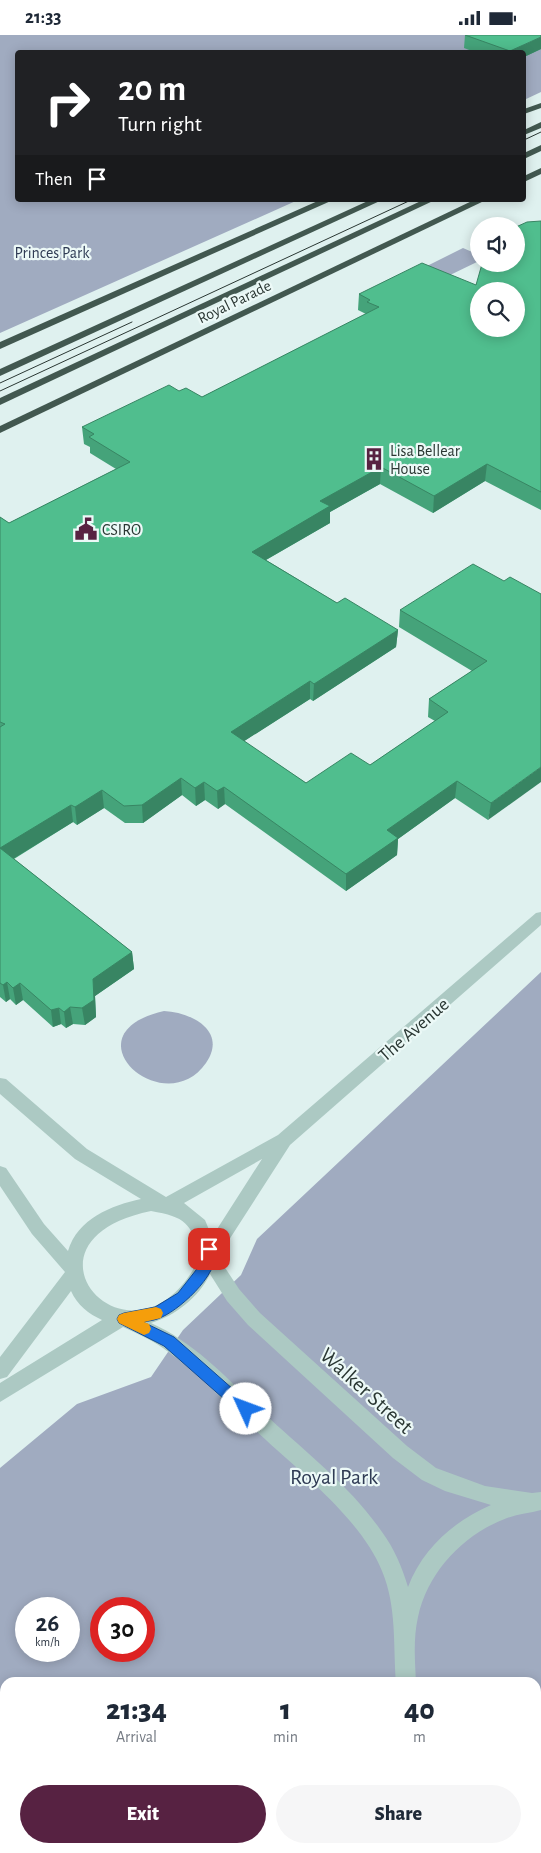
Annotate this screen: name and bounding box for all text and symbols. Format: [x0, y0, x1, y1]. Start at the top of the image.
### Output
text: 21:33 [25, 8, 62, 27]
icon: right [35, 70, 100, 135]
text: 20 m [118, 72, 186, 107]
text: Turn right [118, 113, 202, 135]
icon: arrive [83, 165, 111, 193]
text: Then [35, 170, 73, 189]
map controls [470, 217, 525, 337]
button: sound [470, 217, 525, 272]
park label: Princes Park [14, 245, 90, 261]
street label: Royal Parade [195, 277, 274, 327]
button: search [470, 282, 525, 337]
place label: Lisa Bellear House [390, 443, 461, 477]
building icon: Lisa Bellear House [361, 446, 387, 472]
public building icon: CSIRO [73, 516, 99, 542]
place label: CSIRO [102, 522, 141, 538]
street label: The Avenue [375, 995, 453, 1066]
pin [188, 1228, 230, 1270]
icon: arrive [195, 1235, 223, 1263]
street label: Walker Street [316, 1344, 417, 1438]
position arrow [219, 1382, 271, 1434]
park label: Royal Park [290, 1466, 378, 1488]
speed limit sign: 30 [90, 1597, 155, 1662]
text: 26 [36, 1611, 59, 1636]
text: km/h [35, 1636, 60, 1648]
text: 21:34 [106, 1695, 167, 1725]
text: 1 [280, 1695, 291, 1725]
text: 40 [404, 1695, 435, 1725]
text: Arrival [116, 1729, 157, 1745]
text: min [273, 1729, 298, 1745]
text: m [413, 1729, 426, 1745]
button: Exit [20, 1785, 266, 1843]
button: Share [276, 1785, 521, 1843]

